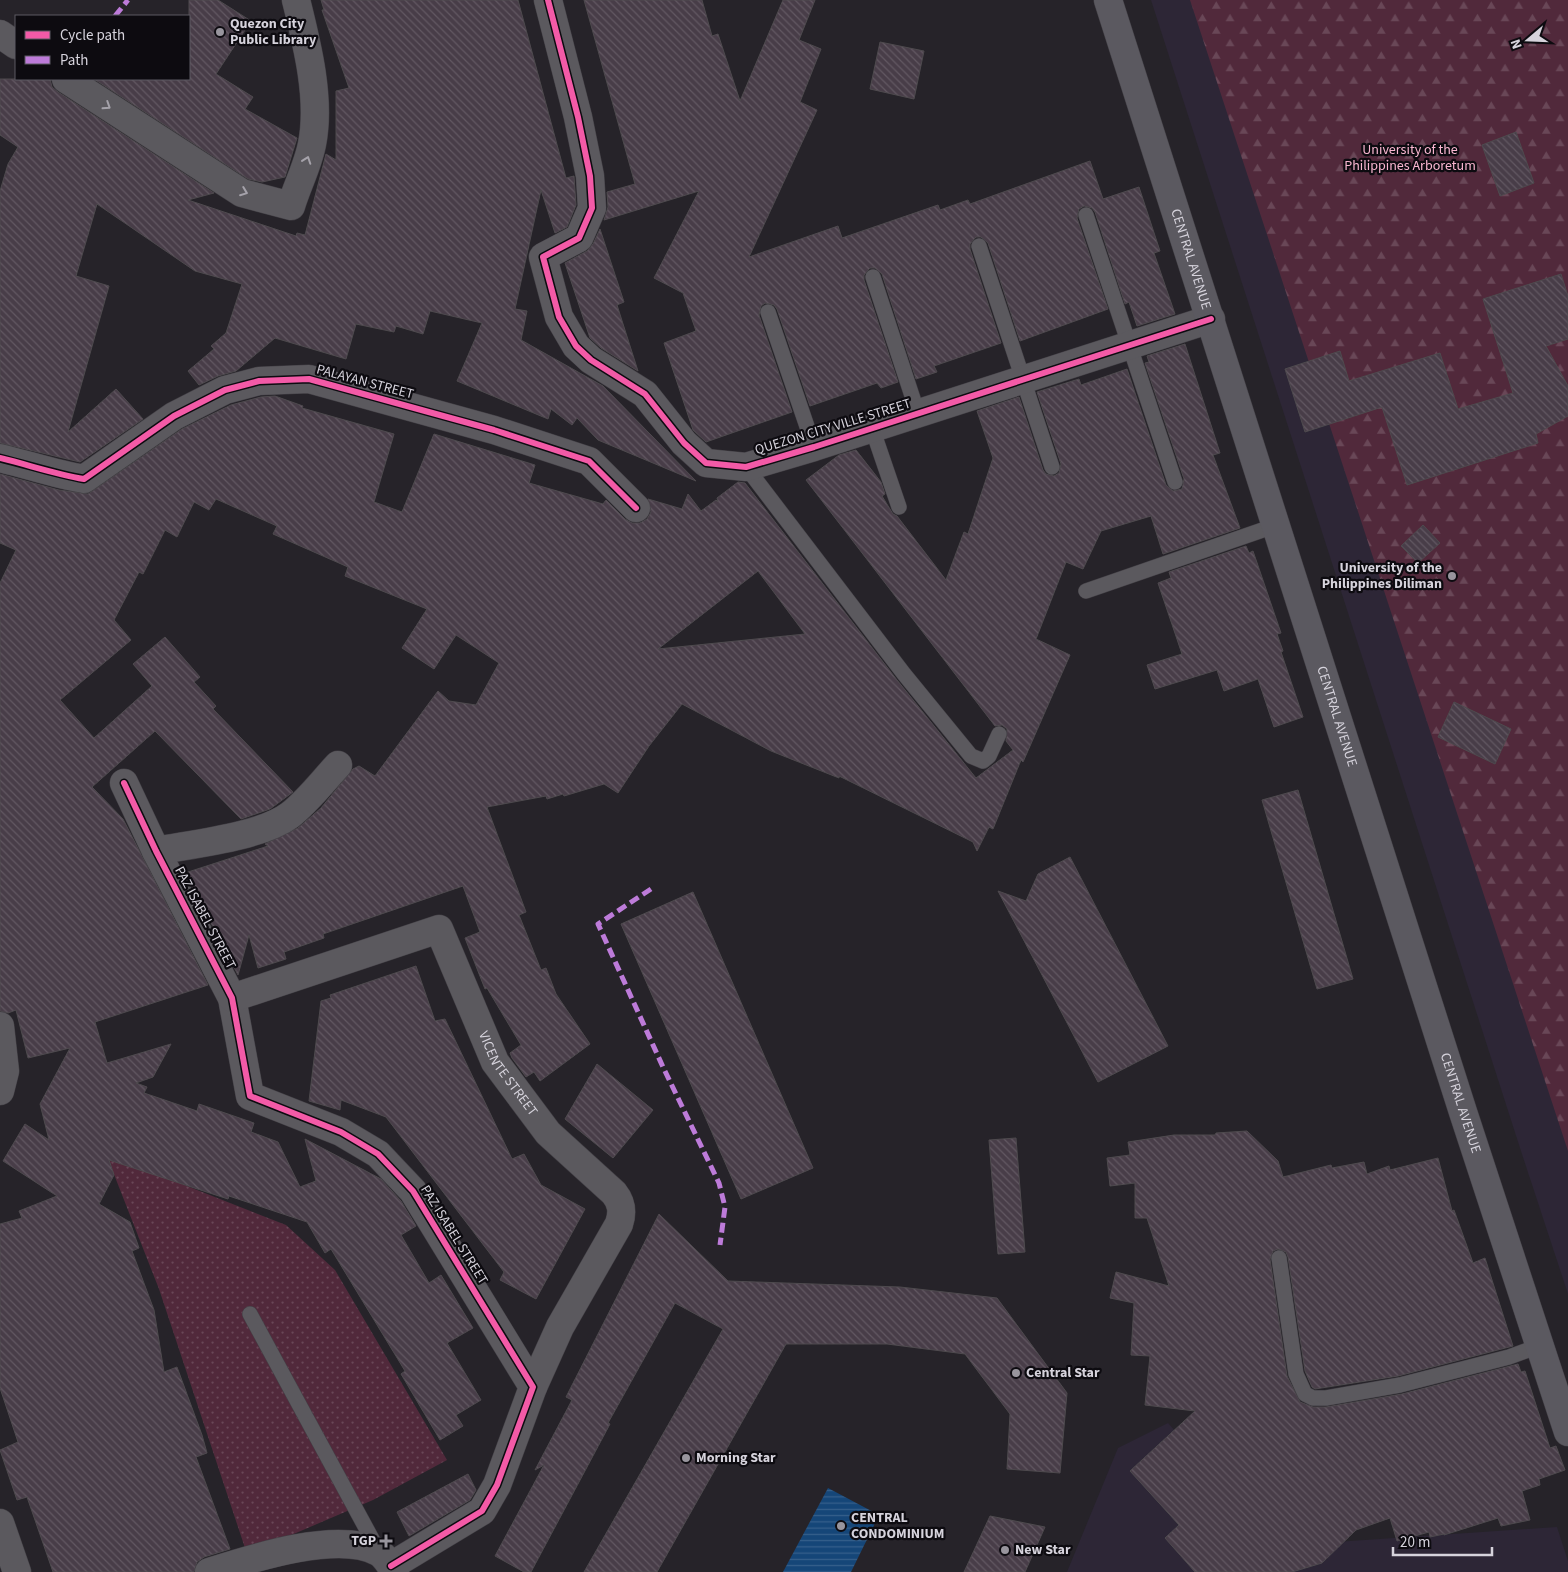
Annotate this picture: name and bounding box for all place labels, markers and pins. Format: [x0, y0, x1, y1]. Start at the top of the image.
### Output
place label: Quezon City Public Library [230, 14, 317, 50]
marker: Quezon City Public Library [214, 26, 226, 38]
place label: University of the Philippines Diliman [1322, 558, 1442, 594]
marker: University of the Philippines Diliman [1446, 570, 1458, 582]
place label: Central Star [1026, 1363, 1100, 1383]
marker: Central Star [1010, 1367, 1022, 1379]
place label: Morning Star [696, 1448, 776, 1468]
marker: Morning Star [680, 1452, 692, 1464]
place label: CENTRAL CONDOMINIUM [851, 1508, 944, 1544]
marker: CENTRAL CONDOMINIUM [835, 1520, 847, 1532]
place label: TGP [351, 1531, 376, 1551]
marker: TGP [380, 1535, 392, 1547]
place label: New Star [1015, 1540, 1071, 1560]
marker: New Star [999, 1544, 1011, 1556]

